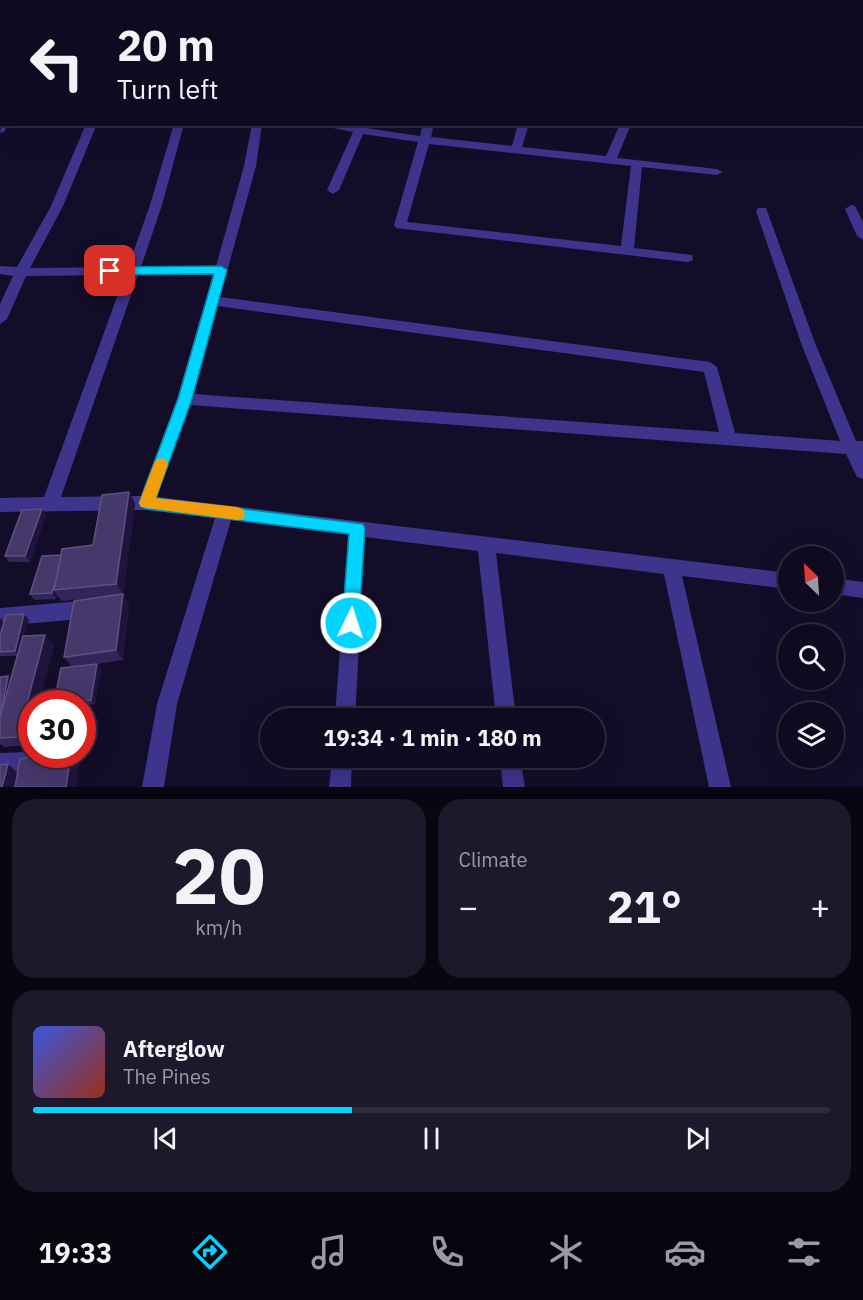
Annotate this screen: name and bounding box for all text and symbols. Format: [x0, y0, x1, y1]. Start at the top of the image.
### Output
text: 20 m [117, 18, 215, 73]
icon: left [18, 24, 96, 102]
text: Turn left [117, 71, 218, 106]
pin [84, 245, 135, 296]
icon: arrive [93, 254, 126, 287]
north arrow [778, 546, 844, 612]
map controls [778, 546, 844, 768]
position arrow [319, 591, 383, 655]
button: search [778, 624, 844, 690]
speed limit sign: 30 [18, 690, 96, 768]
button: layers [778, 702, 844, 768]
text: 19:34 · 1 min · 180 m [323, 723, 542, 752]
text: 20 [172, 824, 266, 925]
text: Climate [459, 846, 527, 873]
text: 21° [607, 877, 682, 935]
text: − [459, 885, 478, 928]
text: + [810, 885, 830, 928]
text: km/h [195, 914, 242, 941]
text: Afterglow [123, 1034, 225, 1063]
text: The Pines [123, 1063, 211, 1090]
icon: previous [149, 1122, 182, 1155]
icon: pause [415, 1122, 448, 1155]
icon: next [681, 1122, 714, 1155]
icon: directions [189, 1231, 231, 1273]
icon: music [308, 1231, 350, 1273]
icon: phone [426, 1231, 468, 1273]
icon: climate [545, 1231, 587, 1273]
icon: car [664, 1231, 706, 1273]
icon: filters [783, 1231, 825, 1273]
text: 19:33 [38, 1235, 112, 1270]

